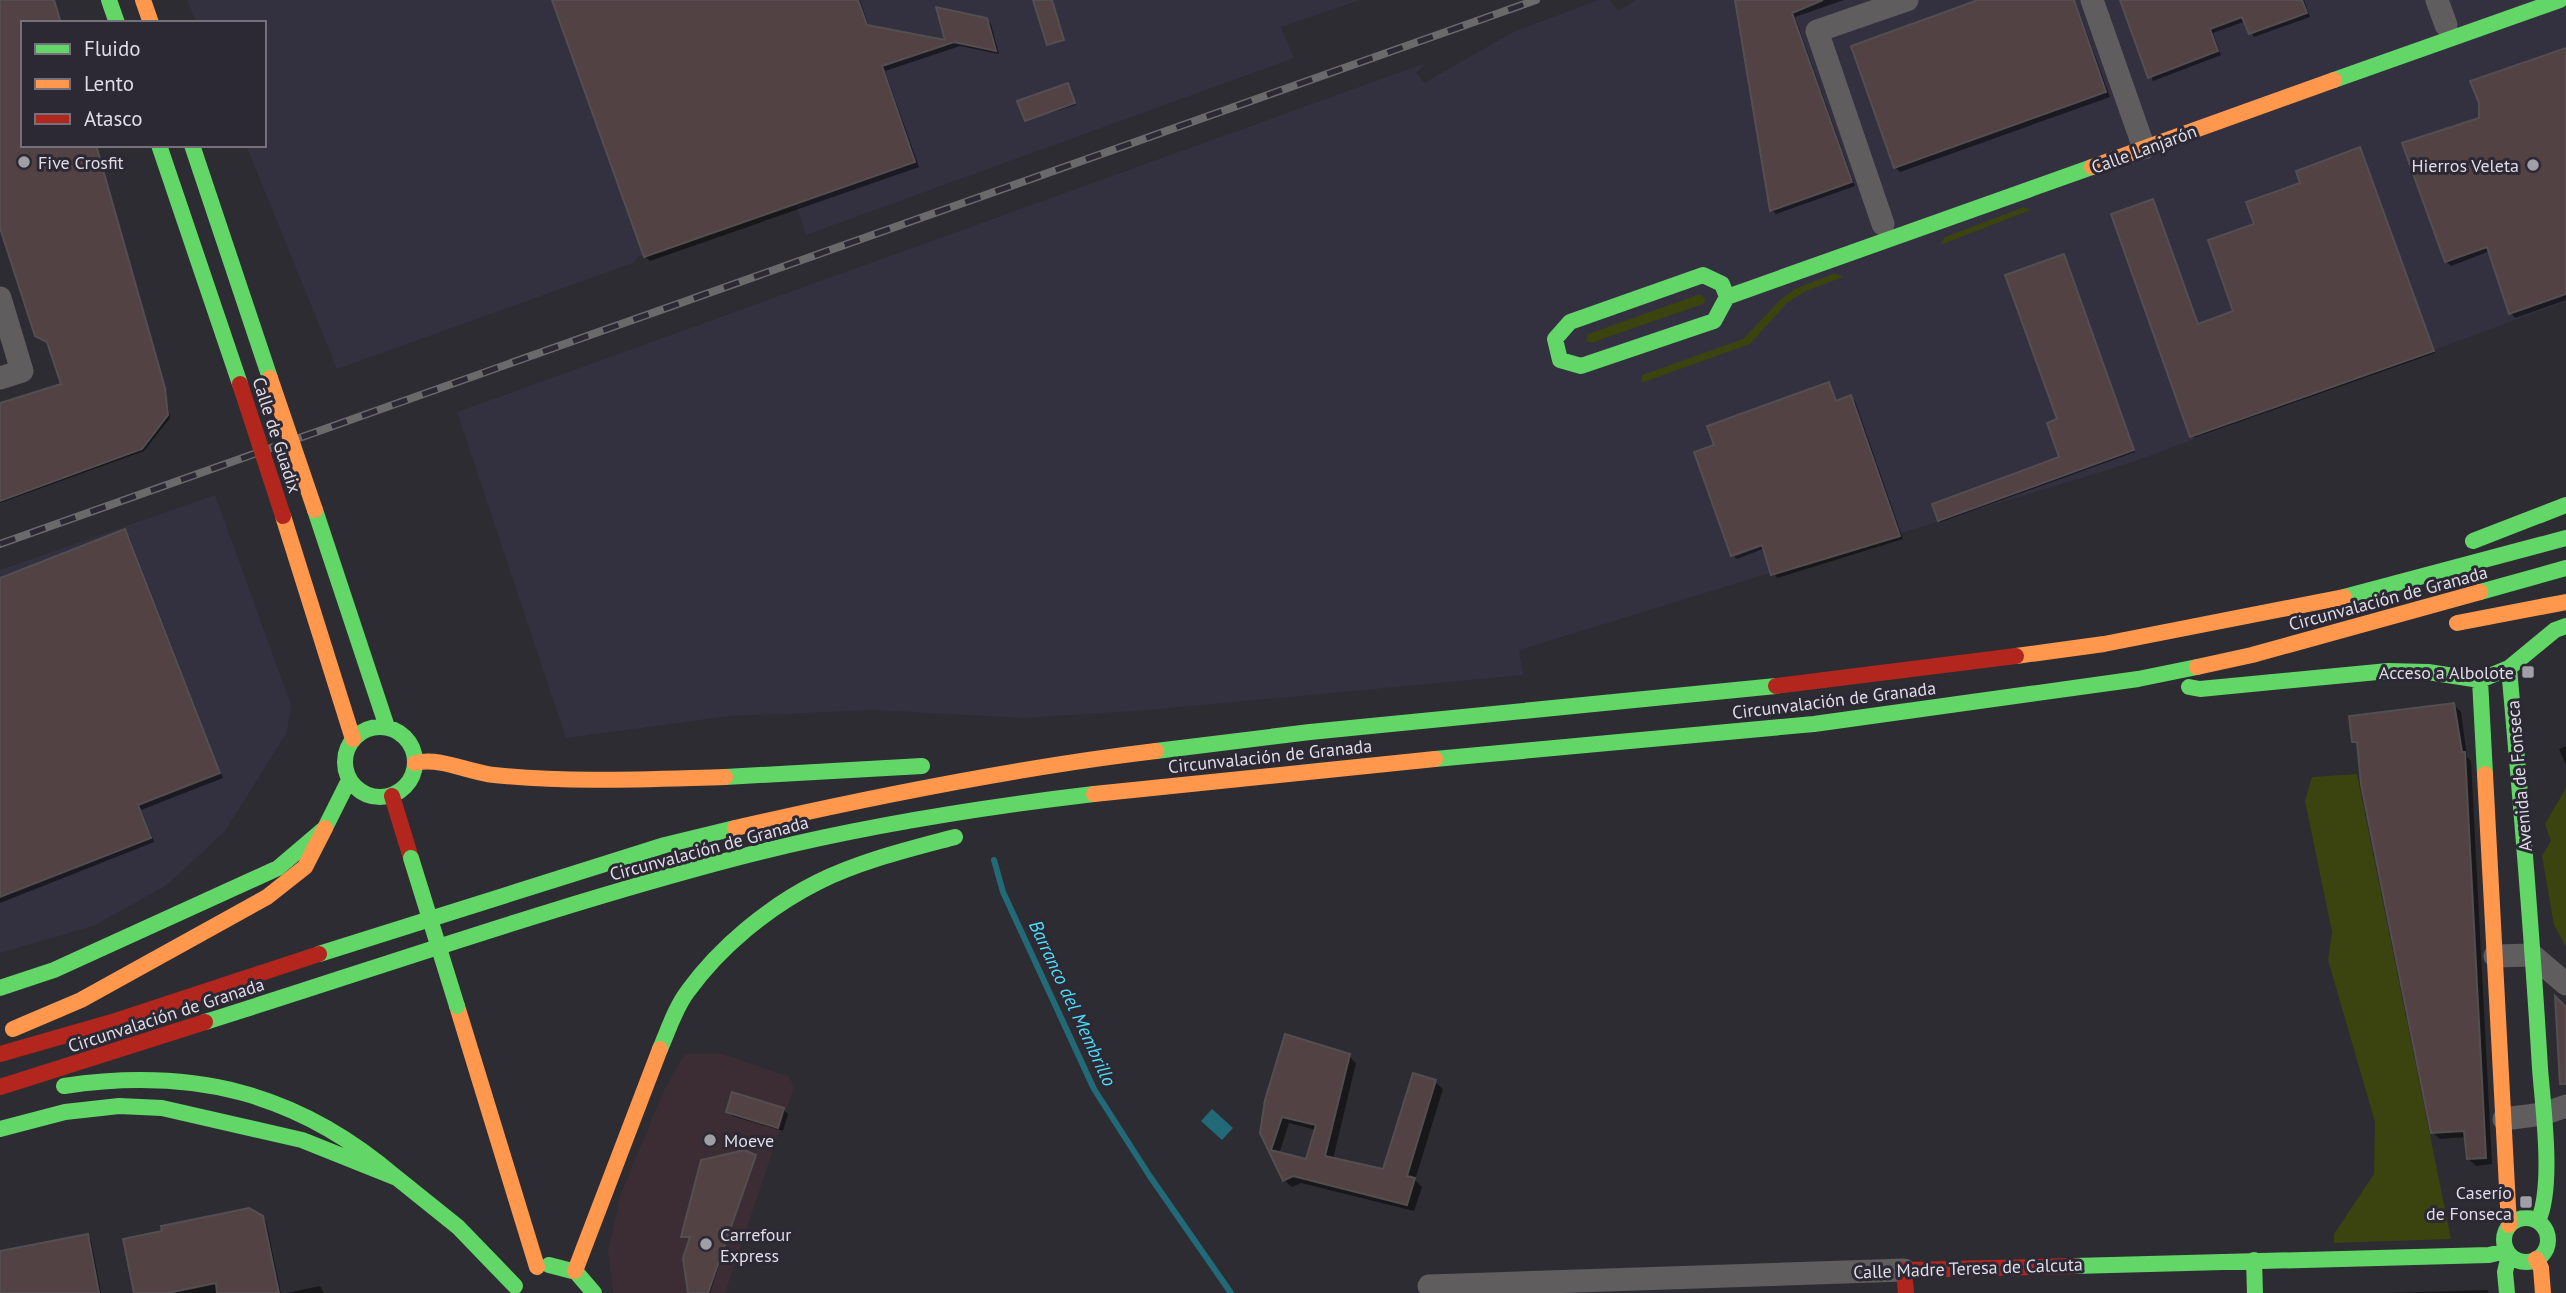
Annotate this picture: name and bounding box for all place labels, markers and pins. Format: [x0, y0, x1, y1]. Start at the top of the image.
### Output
place label: Five Crosfit [38, 151, 124, 174]
marker: Five Crosfit [16, 154, 32, 170]
place label: Hierros Veleta [2411, 154, 2519, 177]
marker: Hierros Veleta [2525, 157, 2541, 173]
place label: Acceso a Albolote [2379, 661, 2514, 684]
marker: Acceso a Albolote [2520, 664, 2536, 680]
place label: Moeve [724, 1129, 774, 1152]
marker: Moeve [702, 1132, 718, 1148]
place label: Caserío de Fonseca [2426, 1181, 2512, 1225]
marker: Caserío de Fonseca [2518, 1194, 2534, 1210]
place label: Carrefour Express [720, 1223, 791, 1267]
marker: Carrefour Express [698, 1236, 714, 1252]

